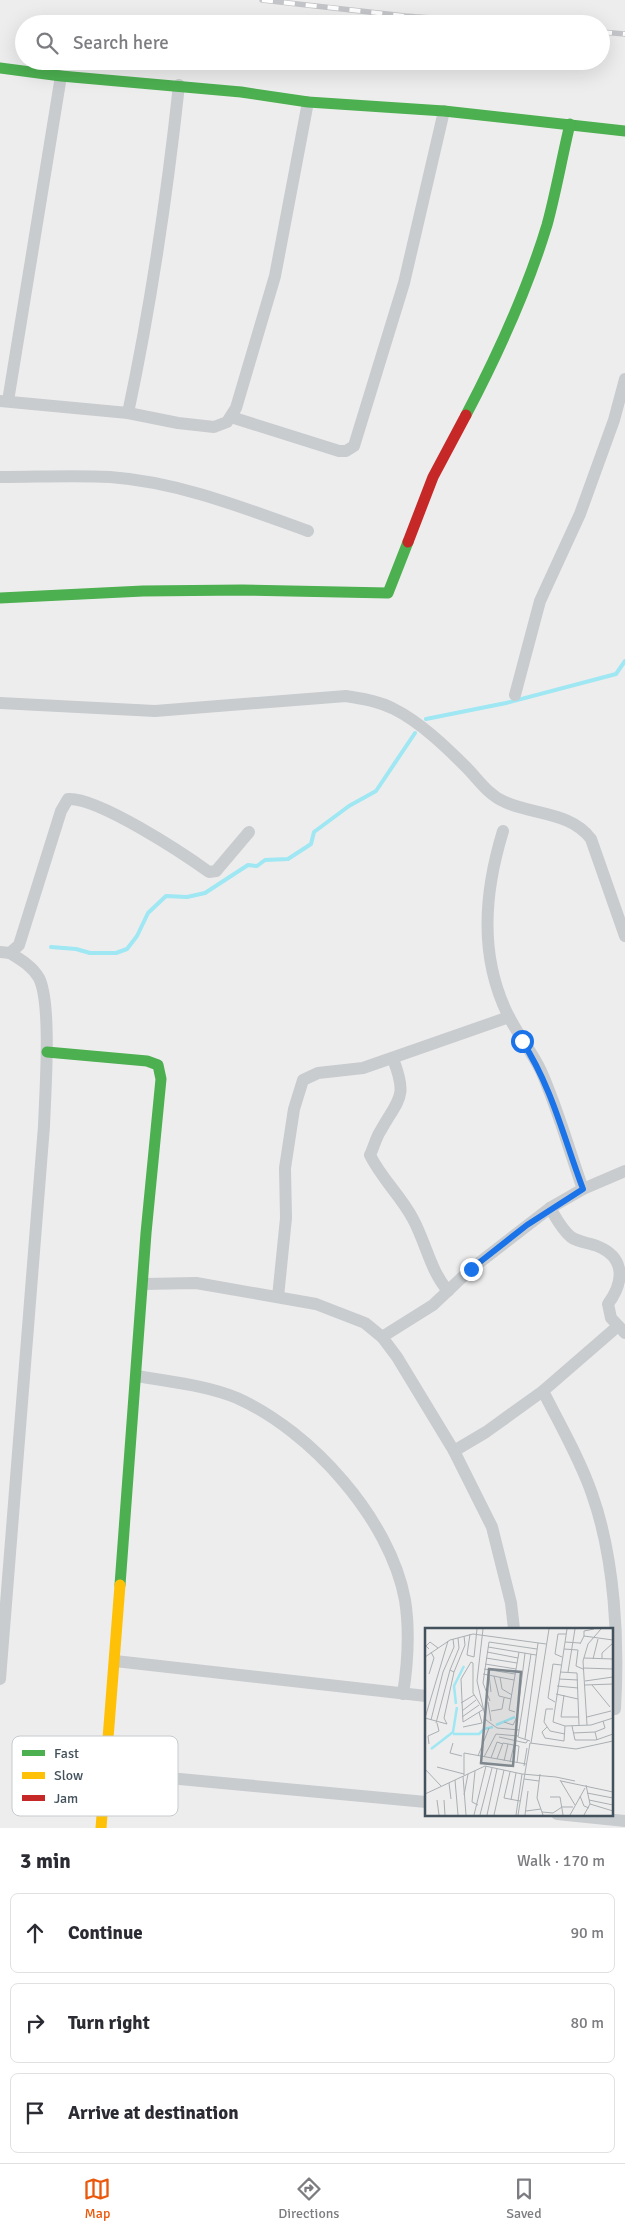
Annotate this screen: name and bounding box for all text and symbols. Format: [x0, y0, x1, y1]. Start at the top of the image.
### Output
search box [15, 15, 610, 70]
icon: search [33, 29, 61, 57]
text: Search here [73, 31, 169, 55]
route start [511, 1030, 534, 1053]
route end [460, 1258, 483, 1281]
inset map [425, 1628, 612, 1816]
legend [12, 1736, 178, 1816]
text: Fast [54, 1745, 79, 1762]
text: Slow [54, 1767, 83, 1784]
text: Jam [54, 1790, 78, 1807]
text: 3 min [20, 1848, 71, 1874]
text: Walk · 170 m [517, 1851, 605, 1871]
icon: ahead [21, 1919, 49, 1947]
text: Continue [68, 1921, 143, 1945]
text: 90 m [570, 1923, 604, 1943]
icon: right [21, 2009, 49, 2037]
text: Turn right [68, 2011, 150, 2035]
text: 80 m [570, 2013, 604, 2033]
icon: arrive [21, 2099, 49, 2127]
text: Arrive at destination [68, 2101, 239, 2125]
tab: Map [83, 2175, 111, 2222]
tab: Directions [278, 2175, 339, 2222]
tab: Saved [506, 2175, 542, 2222]

